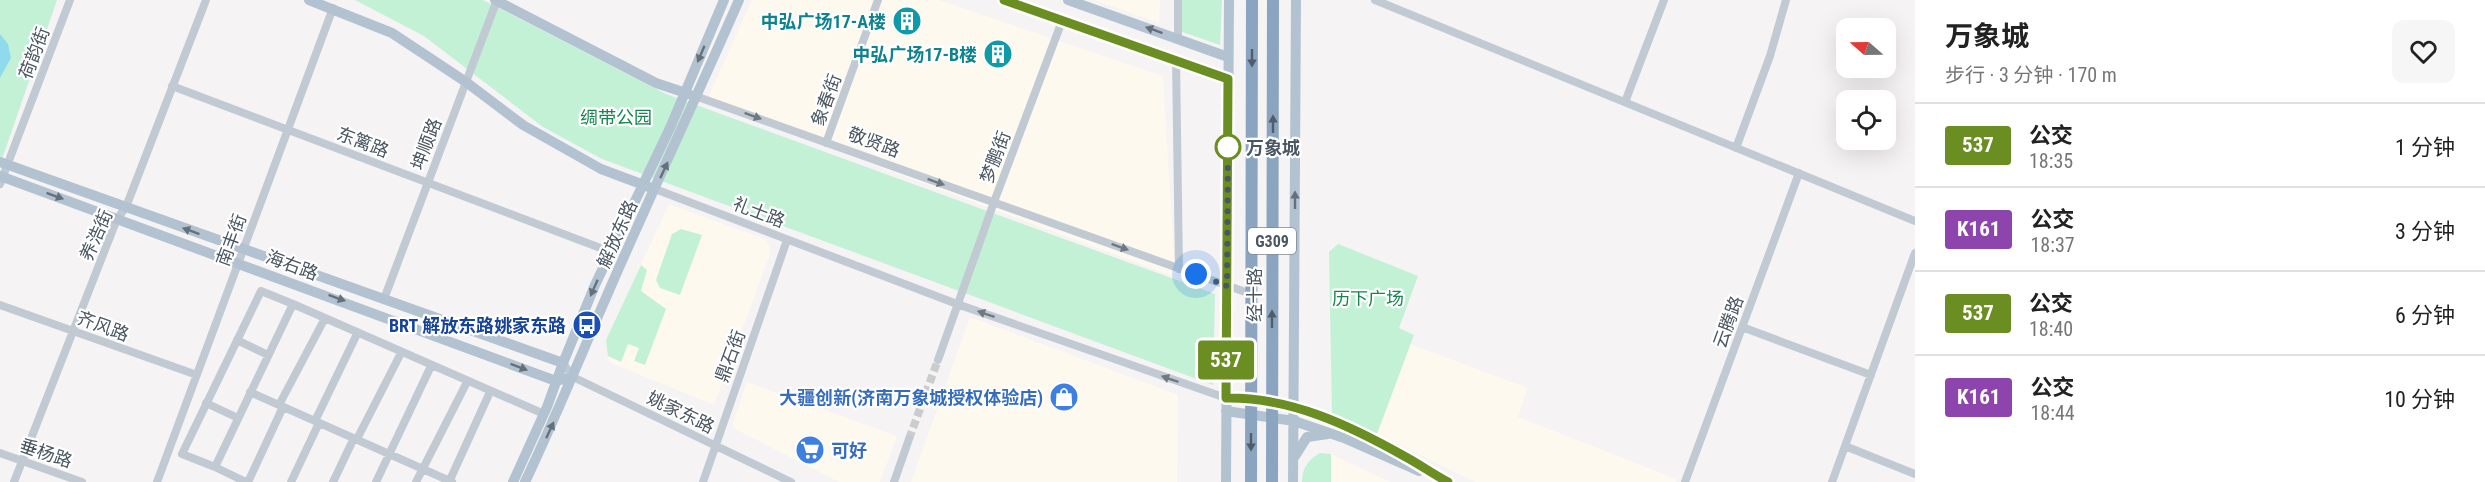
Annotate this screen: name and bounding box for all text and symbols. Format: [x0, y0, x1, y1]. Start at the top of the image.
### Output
building icon: 中弘广场17-A楼 [891, 5, 923, 37]
place label: 中弘广场17-A楼 [761, 11, 886, 32]
north arrow [1836, 18, 1896, 78]
map controls [1836, 18, 1896, 150]
text: 万象城 [1945, 20, 2029, 53]
button: heart [2392, 20, 2455, 83]
street label: 荷韵街 [15, 24, 53, 82]
one-way arrow [1144, 25, 1162, 35]
building icon: 中弘广场17-B楼 [982, 38, 1014, 70]
place label: 中弘广场17-B楼 [852, 44, 977, 65]
one-way arrow [696, 45, 706, 63]
one-way arrow [1247, 49, 1257, 68]
text: 步行 · 3 分钟 · 170 m [1945, 63, 2117, 87]
street label: 象春街 [807, 71, 845, 129]
button: locate [1836, 90, 1896, 150]
park label: 绸带公园 [580, 107, 652, 128]
one-way arrow [744, 112, 762, 122]
one-way arrow [1268, 114, 1278, 133]
street label: 坤顺路 [407, 115, 445, 173]
street label: 东篱路 [334, 123, 392, 161]
street label: 敬贤路 [845, 123, 903, 161]
text: 公交 [2029, 123, 2073, 148]
street label: 梦鹏街 [976, 128, 1014, 186]
text: 537 [1962, 133, 1994, 157]
marker: 万象城 [1215, 134, 1241, 160]
text: 1 分钟 [2395, 135, 2455, 160]
place label: 万象城 [1246, 137, 1300, 158]
text: 18:35 [2029, 149, 2073, 173]
one-way arrow [659, 162, 668, 179]
one-way arrow [927, 177, 945, 187]
one-way arrow [46, 191, 64, 201]
one-way arrow [1290, 191, 1300, 210]
street label: 礼士路 [730, 193, 788, 231]
street label: 解放东路 [593, 197, 641, 271]
street label: 养浩街 [75, 206, 117, 264]
text: 公交 [2030, 207, 2074, 232]
street label: 南丰街 [212, 211, 250, 269]
text: K161 [1957, 217, 2000, 241]
text: 3 分钟 [2395, 219, 2455, 244]
one-way arrow [182, 226, 200, 236]
road number: G309 [1248, 228, 1296, 254]
text: 18:37 [2030, 233, 2075, 257]
one-way arrow [1111, 243, 1129, 253]
street label: 海右路 [263, 246, 321, 284]
your location [1181, 259, 1211, 289]
street label: 经十路 [1244, 268, 1265, 322]
one-way arrow [589, 280, 598, 297]
park label: 历下广场 [1332, 288, 1404, 309]
text: 公交 [2029, 291, 2073, 316]
street label: 云腾路 [1709, 293, 1747, 351]
one-way arrow [328, 294, 346, 304]
text: 537 [1962, 301, 1994, 325]
text: 6 分钟 [2395, 303, 2455, 328]
street label: 齐风路 [74, 307, 132, 345]
bus stop icon: BRT 解放东路姚家东路 [571, 309, 603, 341]
one-way arrow [977, 309, 995, 319]
one-way arrow [1267, 309, 1277, 328]
place label: BRT 解放东路姚家东路 [389, 315, 566, 336]
text: 18:40 [2029, 317, 2073, 341]
street label: 鼎石街 [711, 327, 749, 385]
line badge: 537 [1192, 340, 1260, 380]
text: 537 [1210, 348, 1242, 372]
one-way arrow [511, 362, 529, 372]
one-way arrow [1161, 373, 1179, 383]
text: 公交 [2030, 375, 2074, 400]
shop icon: 大疆创新(济南万象城授权体验店) [1048, 381, 1080, 413]
text: K161 [1957, 385, 2000, 409]
street label: 姚家东路 [644, 387, 718, 437]
place label: 大疆创新(济南万象城授权体验店) [779, 387, 1043, 409]
text: 10 分钟 [2384, 387, 2455, 412]
text: 18:44 [2030, 401, 2075, 425]
one-way arrow [545, 422, 554, 439]
one-way arrow [1246, 433, 1256, 452]
street label: 垂杨路 [17, 434, 75, 472]
supermarket icon: 可好 [794, 434, 826, 466]
place label: 可好 [831, 440, 867, 461]

